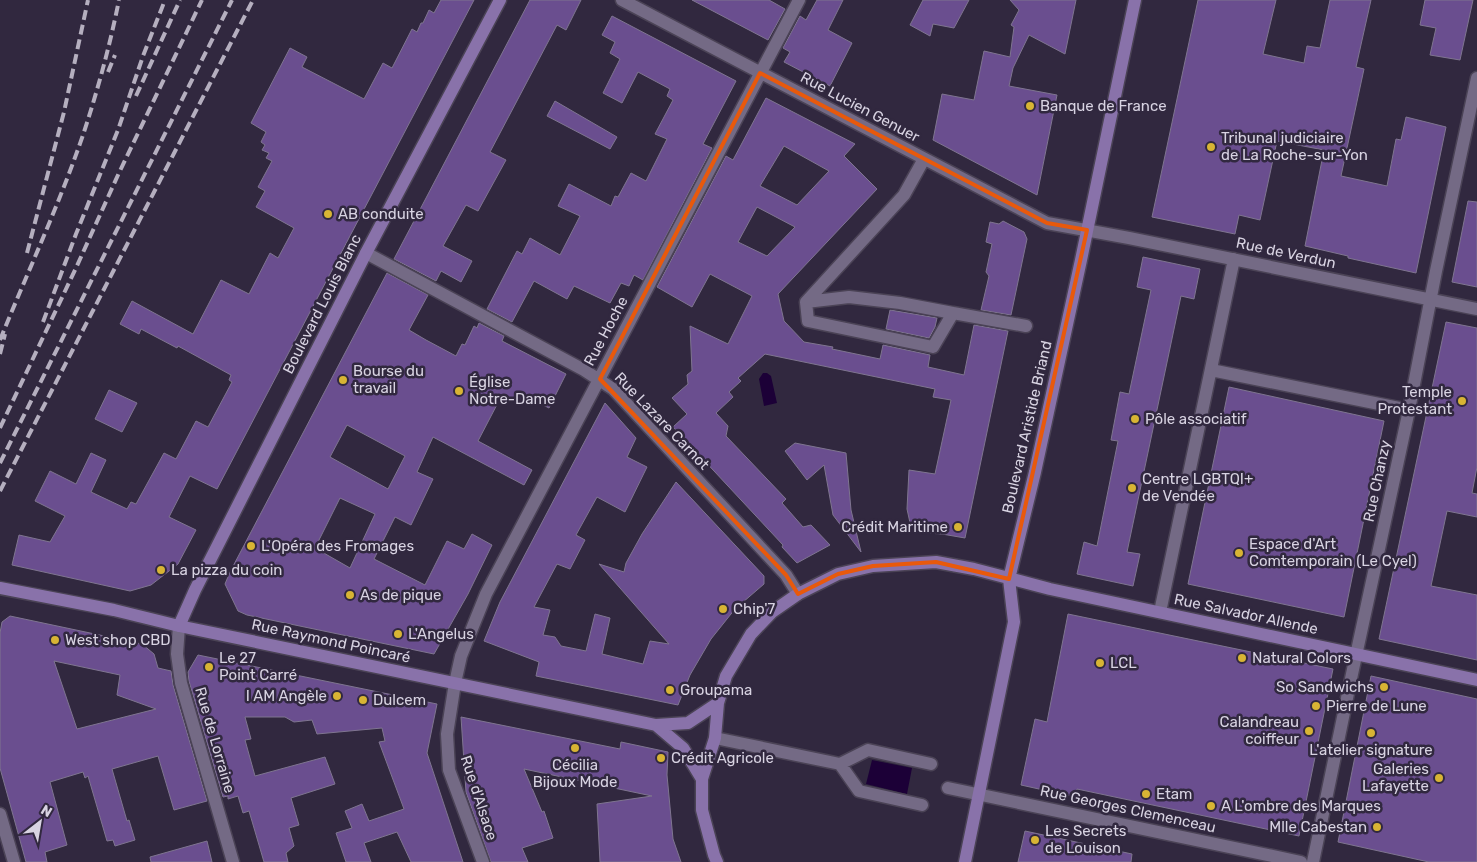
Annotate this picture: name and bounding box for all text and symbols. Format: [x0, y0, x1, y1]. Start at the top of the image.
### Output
street label: Rue Lucien Genuer [797, 68, 923, 146]
place label: Banque de France [1040, 97, 1167, 115]
marker: Banque de France [1024, 100, 1036, 112]
place label: Tribunal judiciaire de La Roche-sur-Yon [1221, 129, 1368, 164]
marker: Tribunal judiciaire de La Roche-sur-Yon [1205, 141, 1217, 153]
place label: AB conduite [338, 205, 424, 223]
marker: AB conduite [322, 208, 334, 220]
street label: Boulevard Louis Blanc [279, 231, 365, 377]
street label: Rue de Verdun [1234, 234, 1338, 272]
street label: Rue Hoche [580, 293, 632, 369]
street label: Boulevard Aristide Briand [998, 339, 1056, 515]
place label: Bourse du travail [353, 362, 424, 397]
street label: Rue Lazare Carnot [611, 368, 713, 474]
place label: Église Notre-Dame [469, 373, 555, 408]
marker: Bourse du travail [337, 374, 349, 386]
place label: Temple Protestant [1377, 383, 1452, 418]
marker: Église Notre-Dame [453, 385, 465, 397]
marker: Temple Protestant [1456, 395, 1468, 407]
place label: Pôle associatif [1145, 410, 1247, 428]
marker: Pôle associatif [1129, 413, 1141, 425]
street label: Rue Chanzy [1360, 438, 1394, 524]
place label: Centre LGBTQI+ de Vendée [1142, 470, 1253, 505]
marker: Centre LGBTQI+ de Vendée [1126, 482, 1138, 494]
place label: Crédit Maritime [841, 518, 948, 536]
marker: Crédit Maritime [952, 521, 964, 533]
place label: Espace d'Art Comtemporain (Le Cyel) [1249, 535, 1417, 570]
place label: L'Opéra des Fromages [261, 537, 414, 555]
marker: L'Opéra des Fromages [245, 540, 257, 552]
marker: Espace d'Art Comtemporain (Le Cyel) [1233, 547, 1245, 559]
place label: La pizza du coin [171, 561, 282, 579]
marker: La pizza du coin [155, 564, 167, 576]
place label: As de pique [360, 586, 441, 604]
marker: As de pique [344, 589, 356, 601]
street label: Rue Salvador Allende [1172, 590, 1320, 638]
place label: Chip'7 [733, 600, 775, 618]
marker: Chip'7 [717, 603, 729, 615]
street label: Rue Raymond Poincaré [250, 615, 412, 667]
place label: L'Angelus [408, 625, 474, 643]
marker: L'Angelus [392, 628, 404, 640]
place label: West shop CBD [65, 631, 171, 649]
marker: West shop CBD [49, 634, 61, 646]
place label: Le 27 Point Carré [219, 649, 297, 684]
place label: Natural Colors [1252, 649, 1351, 667]
marker: Natural Colors [1236, 652, 1248, 664]
place label: LCL [1110, 654, 1137, 672]
marker: LCL [1094, 657, 1106, 669]
marker: Le 27 Point Carré [203, 661, 215, 673]
place label: So Sandwichs [1276, 678, 1374, 696]
place label: Groupama [680, 681, 752, 699]
marker: So Sandwichs [1378, 681, 1390, 693]
marker: Groupama [664, 684, 676, 696]
street label: Rue de Lorraine [191, 685, 239, 795]
place label: I AM Angèle [246, 687, 327, 705]
marker: I AM Angèle [331, 690, 343, 702]
place label: Dulcem [373, 691, 426, 709]
marker: Dulcem [357, 694, 369, 706]
place label: Pierre de Lune [1326, 697, 1427, 715]
marker: Pierre de Lune [1310, 700, 1322, 712]
place label: Calandreau coiffeur [1220, 713, 1299, 748]
marker: Calandreau coiffeur [1303, 725, 1315, 737]
marker: L'atelier signature [1365, 727, 1377, 739]
place label: L'atelier signature [1309, 741, 1433, 759]
marker: Cécilia Bijoux Mode [569, 742, 581, 754]
place label: Crédit Agricole [671, 749, 774, 767]
marker: Crédit Agricole [655, 752, 667, 764]
street label: Rue d'Alsace [457, 753, 501, 843]
place label: Cécilia Bijoux Mode [533, 756, 617, 791]
place label: Galeries Lafayette [1362, 760, 1429, 795]
marker: Galeries Lafayette [1433, 772, 1445, 784]
street label: Rue Georges Clemenceau [1038, 782, 1218, 836]
place label: Etam [1156, 785, 1192, 803]
marker: Etam [1140, 788, 1152, 800]
north arrow [15, 797, 65, 847]
place label: A L'ombre des Marques [1221, 797, 1381, 815]
marker: A L'ombre des Marques [1205, 800, 1217, 812]
text: N [38, 801, 55, 821]
place label: Mlle Cabestan [1269, 818, 1367, 836]
marker: Mlle Cabestan [1371, 821, 1383, 833]
place label: Les Secrets de Louison [1045, 822, 1127, 857]
marker: Les Secrets de Louison [1029, 834, 1041, 846]

